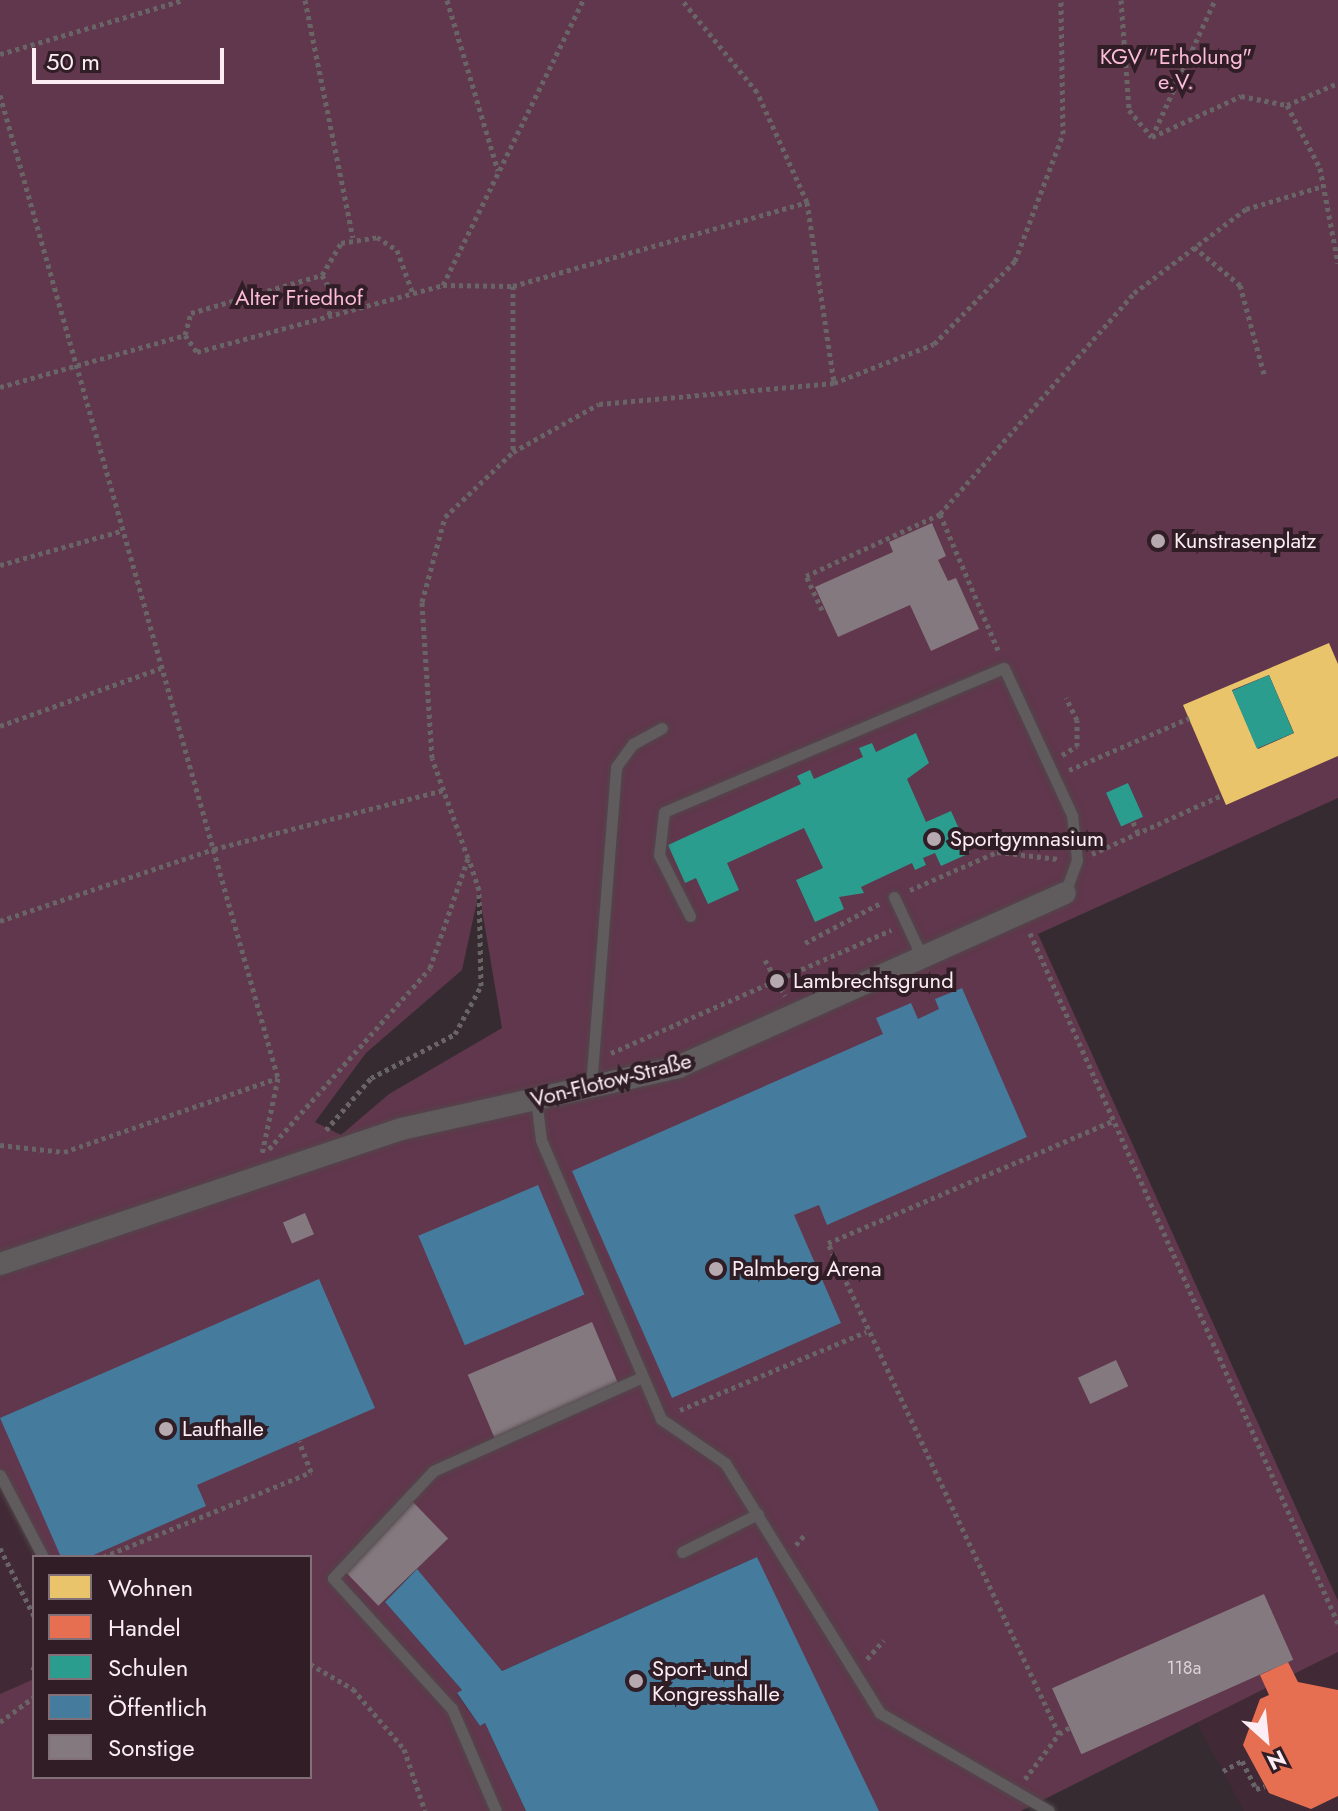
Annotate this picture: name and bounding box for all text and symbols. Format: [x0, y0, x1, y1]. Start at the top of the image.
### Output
scale bar [36, 32, 228, 82]
park label: KGV "Erholung" e.V. [1100, 43, 1252, 94]
text: 50 m [46, 44, 100, 79]
park label: Alter Friedhof [235, 285, 363, 311]
place label: Kunstrasenplatz [1174, 528, 1316, 554]
marker: Kunstrasenplatz [1149, 532, 1167, 550]
place label: Sportgymnasium [950, 826, 1104, 852]
marker: Sportgymnasium [925, 830, 943, 848]
place label: Lambrechtsgrund [793, 968, 954, 994]
marker: Lambrechtsgrund [768, 972, 786, 990]
street label: Von-Flotow-Straße [528, 1047, 694, 1113]
place label: Palmberg Arena [732, 1256, 882, 1282]
marker: Palmberg Arena [707, 1260, 725, 1278]
place label: Laufhalle [182, 1416, 264, 1442]
marker: Laufhalle [157, 1420, 175, 1438]
legend [32, 1555, 312, 1779]
text: Wohnen [108, 1570, 193, 1605]
text: Handel [108, 1610, 181, 1645]
text: Schulen [108, 1650, 188, 1685]
place label: Sport- und Kongresshalle [652, 1655, 780, 1706]
house number: 118a [1167, 1657, 1201, 1679]
marker: Sport- und Kongresshalle [627, 1672, 645, 1690]
text: Öffentlich [108, 1690, 207, 1725]
north arrow [1226, 1699, 1306, 1779]
text: Sonstige [108, 1730, 195, 1765]
text: N [1262, 1742, 1292, 1779]

